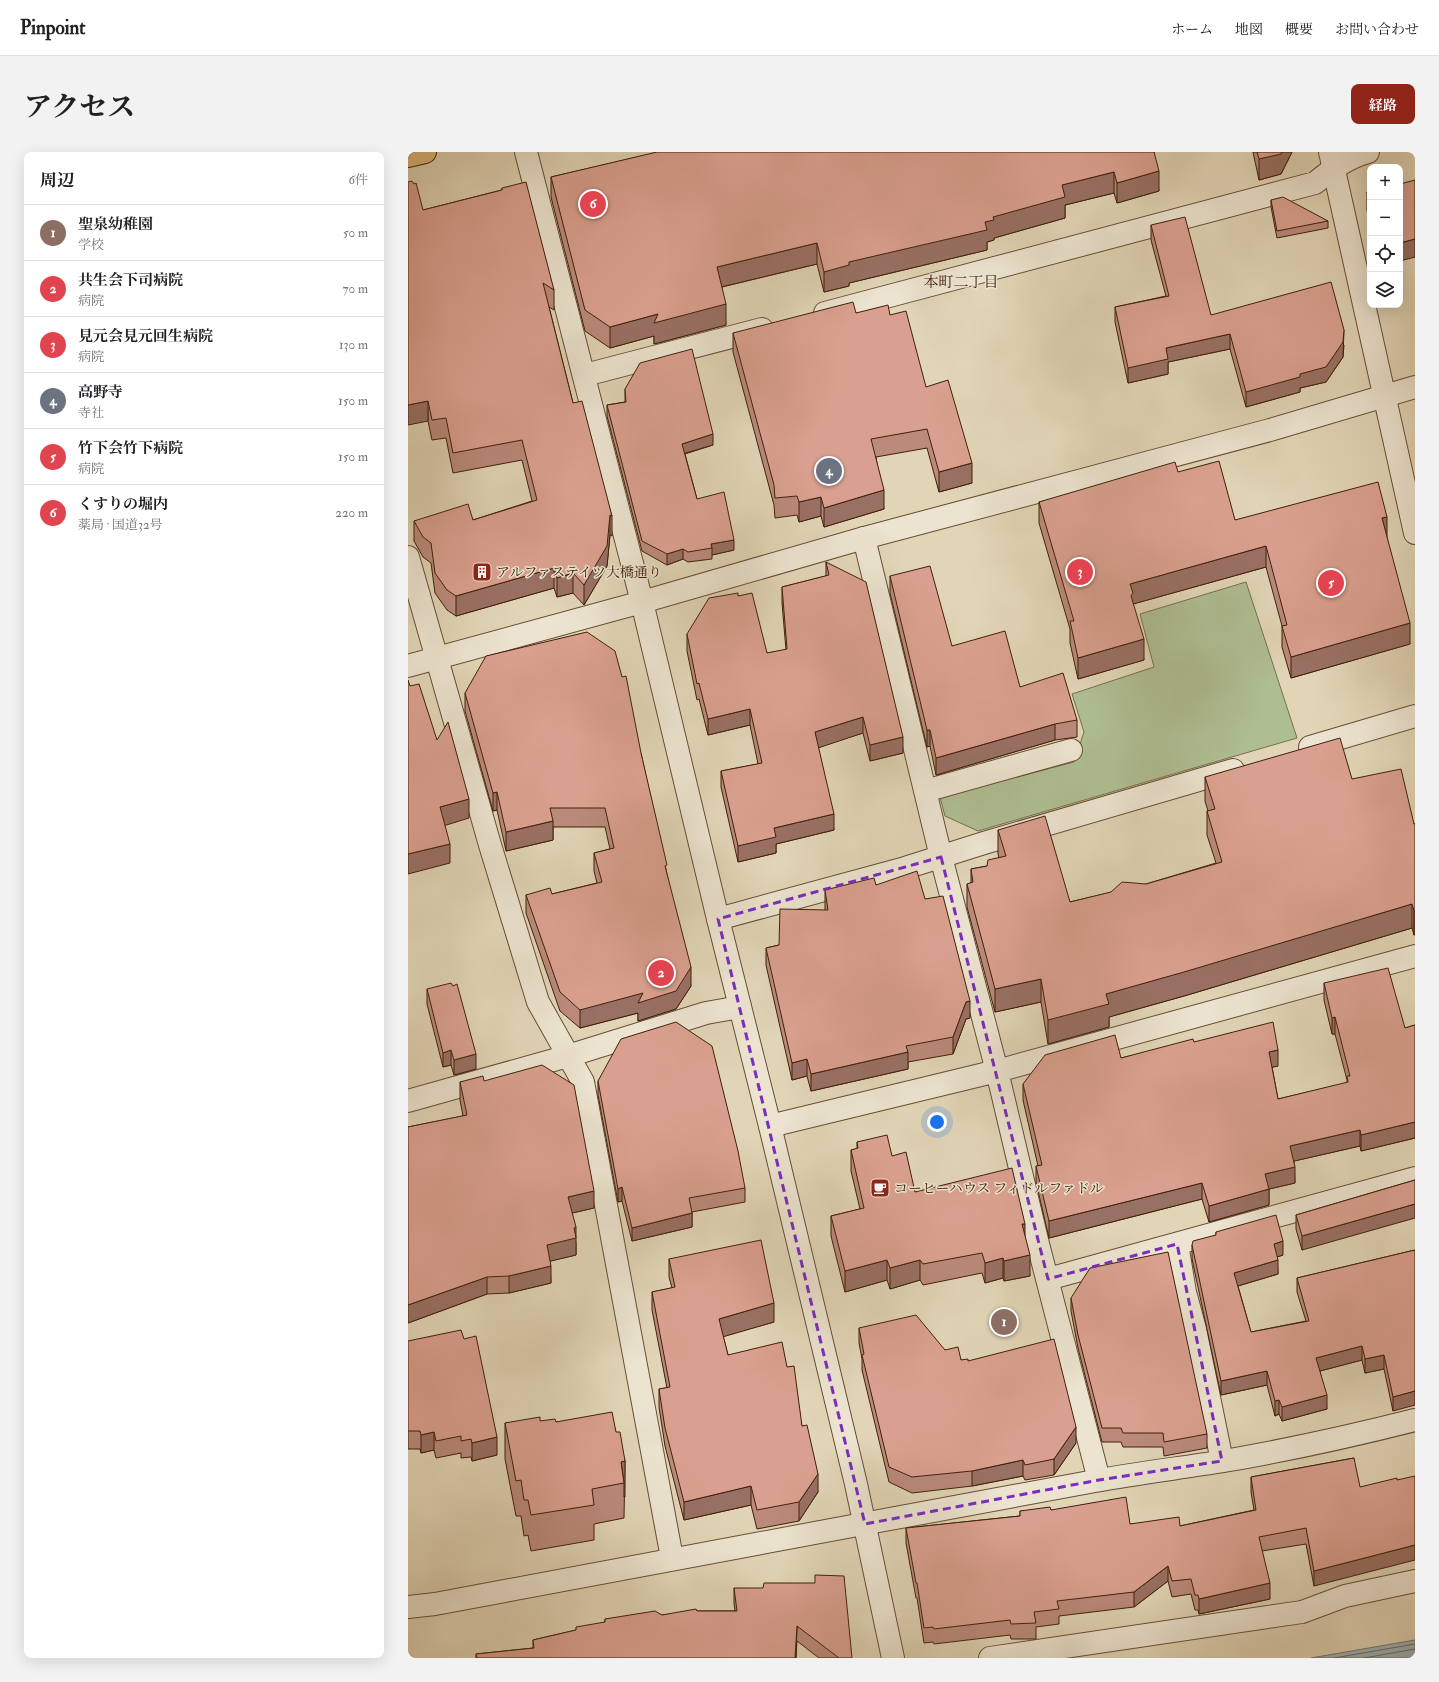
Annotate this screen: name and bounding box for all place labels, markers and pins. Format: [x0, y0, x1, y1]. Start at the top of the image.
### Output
pin: 6 [580, 189, 606, 219]
pin: 4 [816, 456, 842, 486]
pin: 3 [1067, 557, 1093, 587]
building icon: アルファステイツ大橋通り [471, 561, 493, 583]
place label: アルファステイツ大橋通り [496, 564, 662, 581]
pin: 5 [1318, 568, 1344, 598]
pin: 2 [648, 958, 674, 988]
cafe icon: コーヒーハウス フィドルファドル [869, 1177, 891, 1199]
place label: コーヒーハウス フィドルファドル [894, 1180, 1104, 1197]
pin: 1 [991, 1307, 1017, 1337]

